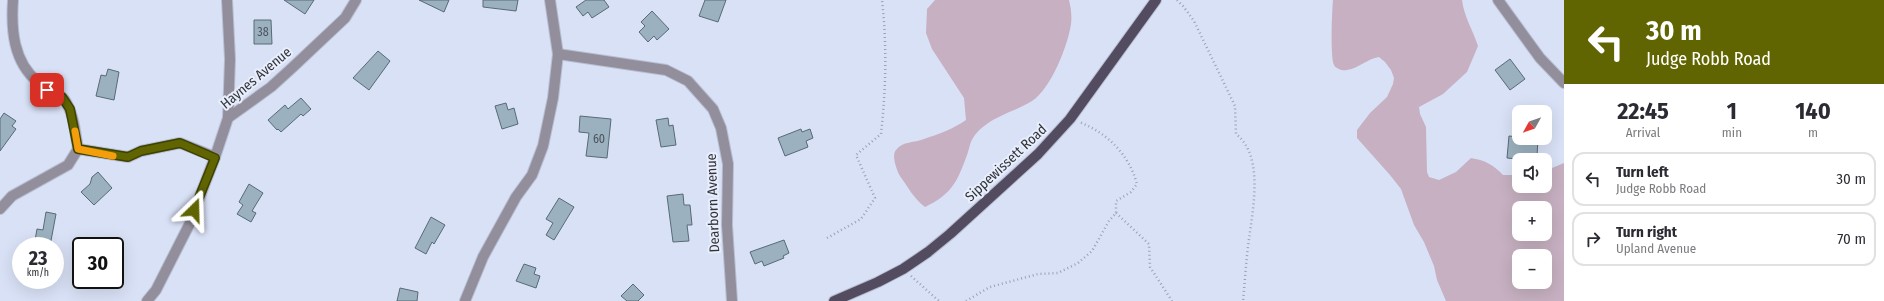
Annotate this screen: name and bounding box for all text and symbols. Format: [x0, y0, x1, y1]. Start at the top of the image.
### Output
text: 30 m [1646, 14, 1702, 47]
icon: left [1580, 16, 1632, 68]
house number: 38 [257, 25, 269, 39]
street label: Haynes Avenue [217, 43, 295, 112]
text: Judge Robb Road [1646, 48, 1771, 70]
pin [30, 73, 64, 107]
icon: arrive [36, 79, 58, 101]
text: 22:45 [1617, 97, 1669, 125]
text: 1 [1727, 97, 1737, 125]
text: 140 [1795, 97, 1831, 125]
north arrow [1512, 105, 1552, 145]
map controls [1512, 105, 1552, 289]
street label: Sippewissett Road [962, 121, 1050, 205]
text: Arrival [1626, 125, 1660, 140]
text: min [1722, 125, 1742, 140]
text: m [1808, 125, 1818, 140]
house number: 60 [593, 132, 605, 146]
street label: Dearborn Avenue [703, 153, 723, 253]
button: sound [1512, 153, 1552, 193]
text: Turn left [1616, 163, 1669, 181]
icon: left [1582, 168, 1604, 190]
text: 30 m [1836, 170, 1866, 188]
text: Judge Robb Road [1616, 181, 1706, 196]
position arrow [173, 189, 215, 231]
button: + [1512, 201, 1552, 241]
text: Turn right [1616, 223, 1677, 241]
icon: right [1582, 228, 1604, 250]
text: 70 m [1837, 230, 1866, 248]
speed limit sign: 30 [72, 237, 124, 289]
text: Upland Avenue [1616, 241, 1696, 256]
text: 23 [29, 246, 47, 270]
button: − [1512, 249, 1552, 289]
text: km/h [27, 267, 49, 279]

